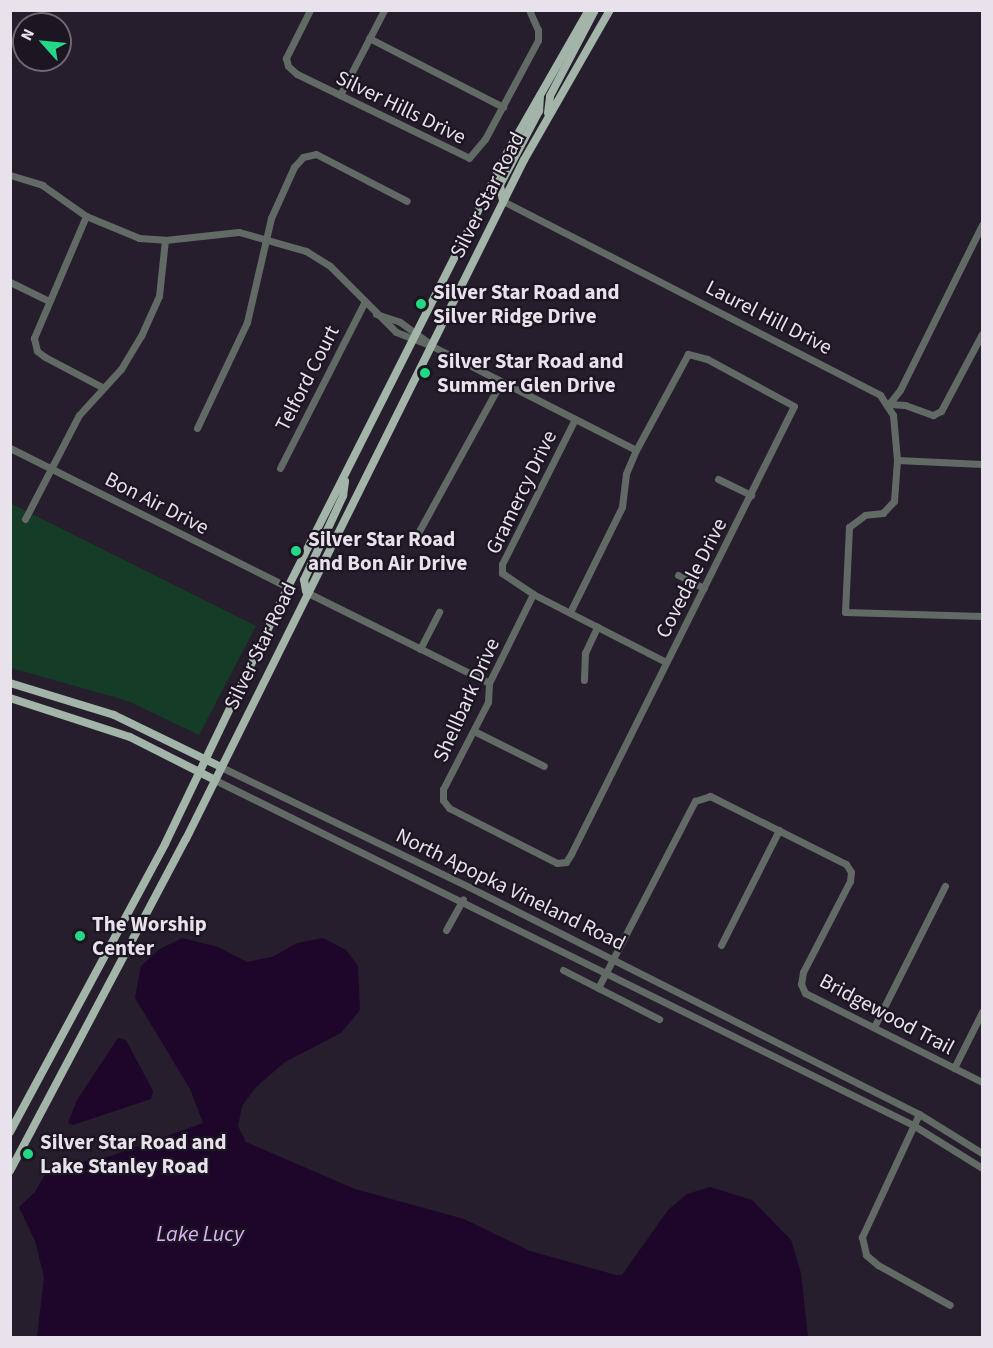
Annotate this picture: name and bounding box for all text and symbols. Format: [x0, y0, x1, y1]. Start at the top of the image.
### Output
north arrow [12, 12, 72, 72]
text: N [16, 25, 40, 44]
street label: Silver Hills Drive [332, 65, 470, 149]
street label: Silver Star Road [444, 128, 530, 262]
street label: Laurel Hill Drive [702, 274, 836, 360]
place label: Silver Star Road and Silver Ridge Drive [433, 279, 620, 329]
marker: Silver Star Road and Silver Ridge Drive [414, 297, 428, 311]
street label: Telford Court [270, 321, 344, 435]
place label: Silver Star Road and Summer Glen Drive [437, 348, 624, 398]
marker: Silver Star Road and Summer Glen Drive [418, 366, 432, 380]
street label: Gramercy Drive [480, 426, 562, 558]
street label: Bon Air Drive [101, 466, 213, 540]
street label: Covedale Drive [650, 514, 732, 642]
place label: Silver Star Road and Bon Air Drive [308, 526, 467, 576]
marker: Silver Star Road and Bon Air Drive [289, 544, 303, 558]
street label: Silver Star Road [218, 579, 302, 713]
street label: Shellbark Drive [427, 634, 505, 766]
street label: North Apopka Vineland Road [392, 822, 630, 956]
place label: The Worship Center [92, 911, 207, 961]
marker: The Worship Center [73, 929, 87, 943]
street label: Bridgewood Trail [815, 968, 959, 1060]
place label: Silver Star Road and Lake Stanley Road [40, 1129, 227, 1179]
marker: Silver Star Road and Lake Stanley Road [21, 1147, 35, 1161]
water label: Lake Lucy [156, 1222, 244, 1248]

